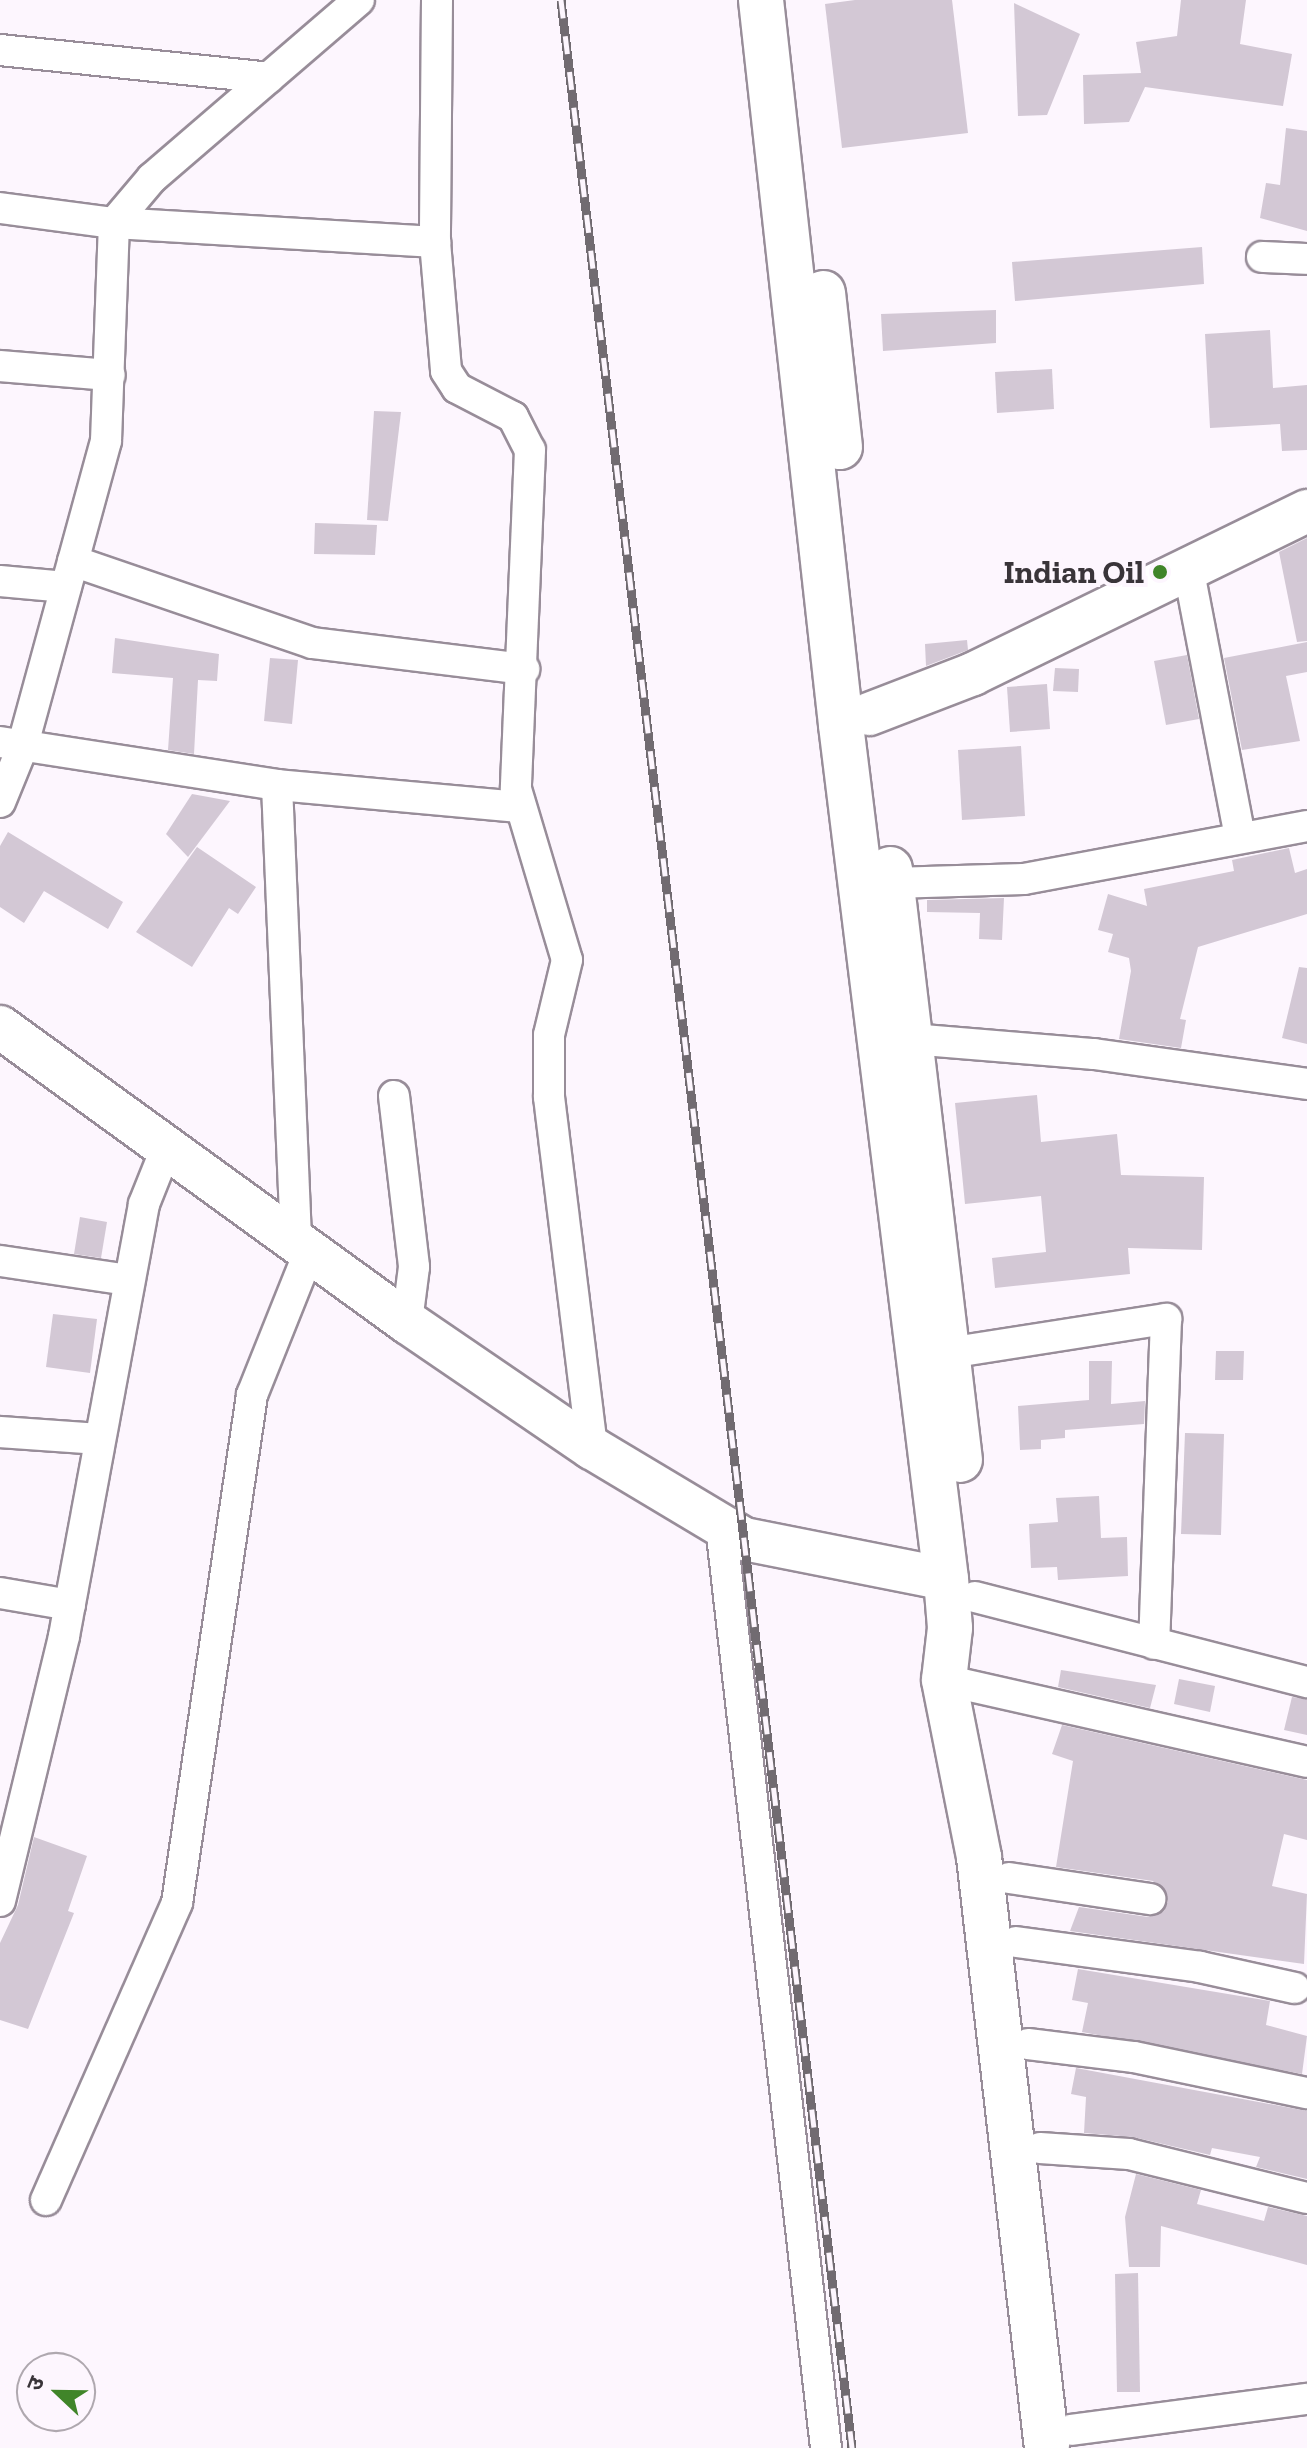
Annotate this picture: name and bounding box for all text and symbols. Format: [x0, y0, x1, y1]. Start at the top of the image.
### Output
place label: Indian Oil [1004, 553, 1144, 591]
marker: Indian Oil [1151, 563, 1169, 581]
north arrow [16, 2352, 96, 2432]
text: उ [20, 2373, 50, 2395]

